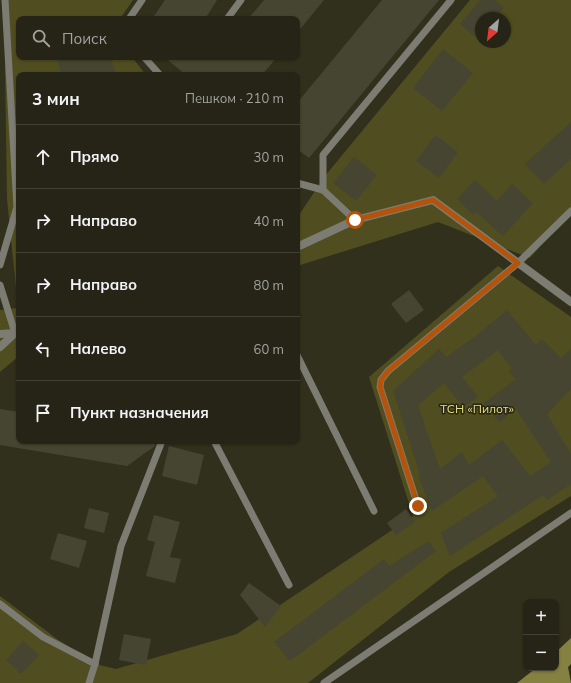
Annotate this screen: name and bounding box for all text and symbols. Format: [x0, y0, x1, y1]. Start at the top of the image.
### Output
north arrow [475, 12, 511, 48]
search box [16, 16, 300, 60]
icon: search [30, 27, 52, 49]
text: Поиск [62, 29, 107, 48]
text: 3 мин [32, 88, 80, 109]
text: Пешком · 210 m [185, 90, 284, 106]
icon: ahead [32, 146, 54, 168]
text: Прямо [70, 147, 119, 166]
text: 30 m [254, 149, 284, 165]
icon: right [32, 210, 54, 232]
text: Направо [70, 211, 137, 230]
route start [346, 211, 364, 229]
text: 40 m [254, 213, 284, 229]
icon: right [32, 274, 54, 296]
text: Направо [70, 275, 137, 294]
text: 80 m [254, 277, 284, 293]
icon: left [32, 338, 54, 360]
text: Налево [70, 339, 126, 358]
text: 60 m [254, 341, 284, 357]
park label: ТСН «Пилот» [440, 401, 515, 416]
icon: arrive [32, 402, 54, 424]
text: Пункт назначения [70, 403, 209, 422]
route end [409, 497, 427, 515]
map controls [523, 599, 559, 671]
button: + [523, 599, 559, 635]
button: − [523, 635, 559, 671]

